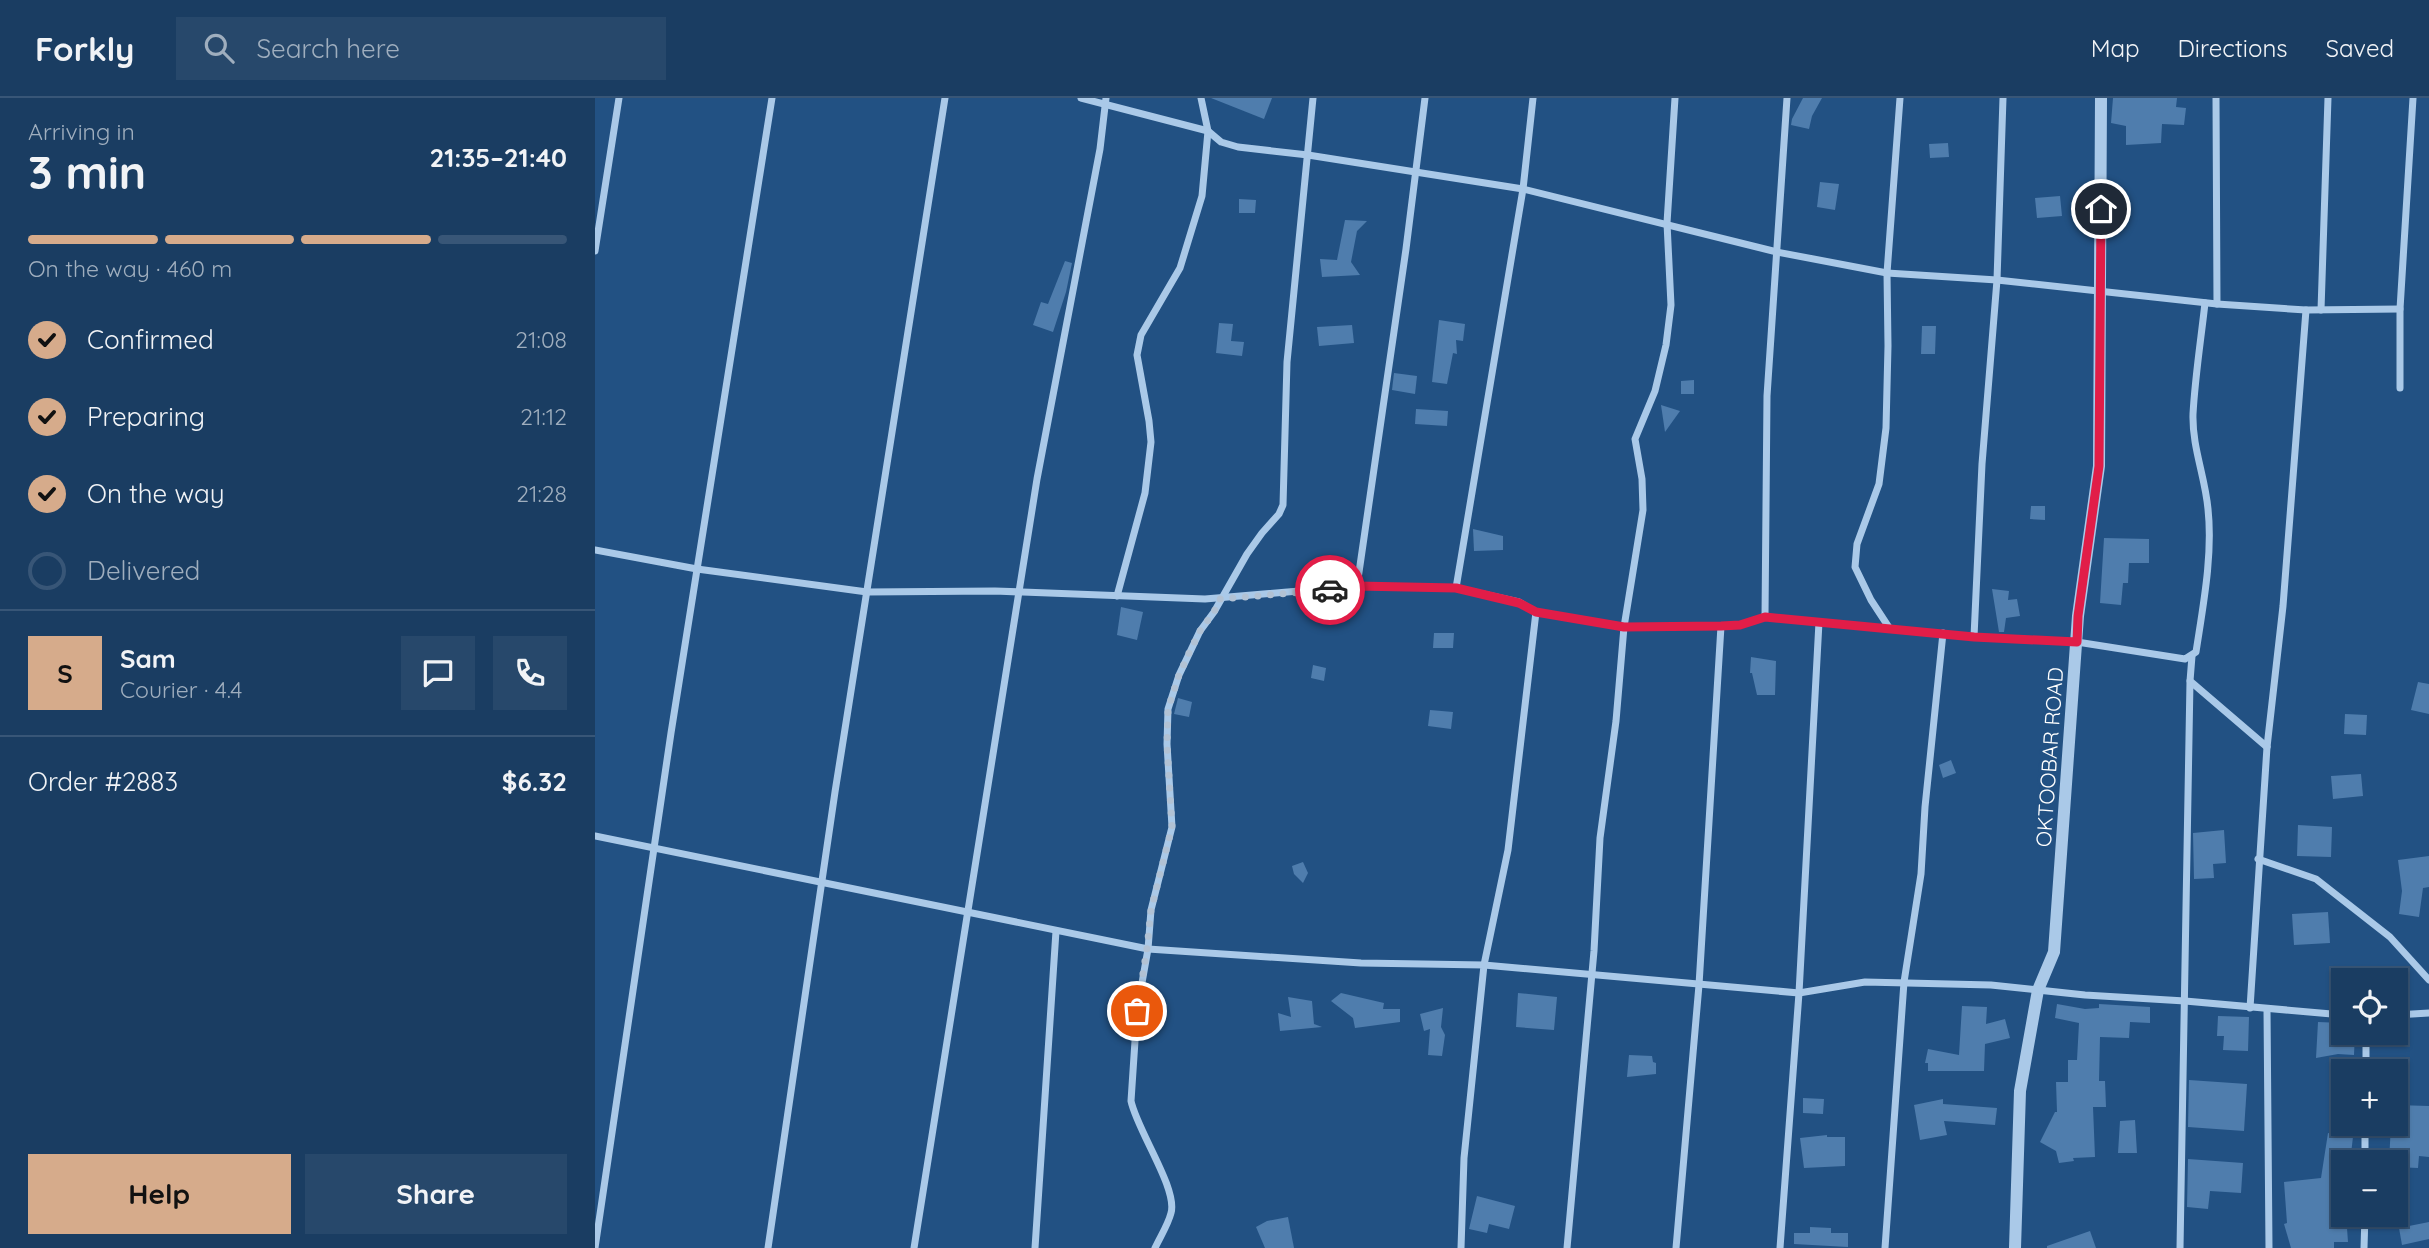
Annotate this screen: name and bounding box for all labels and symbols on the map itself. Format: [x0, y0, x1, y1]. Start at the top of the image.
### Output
pin [2071, 179, 2131, 239]
courier [1295, 555, 1365, 625]
street label: OKTOOBAR ROAD [2030, 666, 2068, 848]
pin [1107, 981, 1167, 1041]

